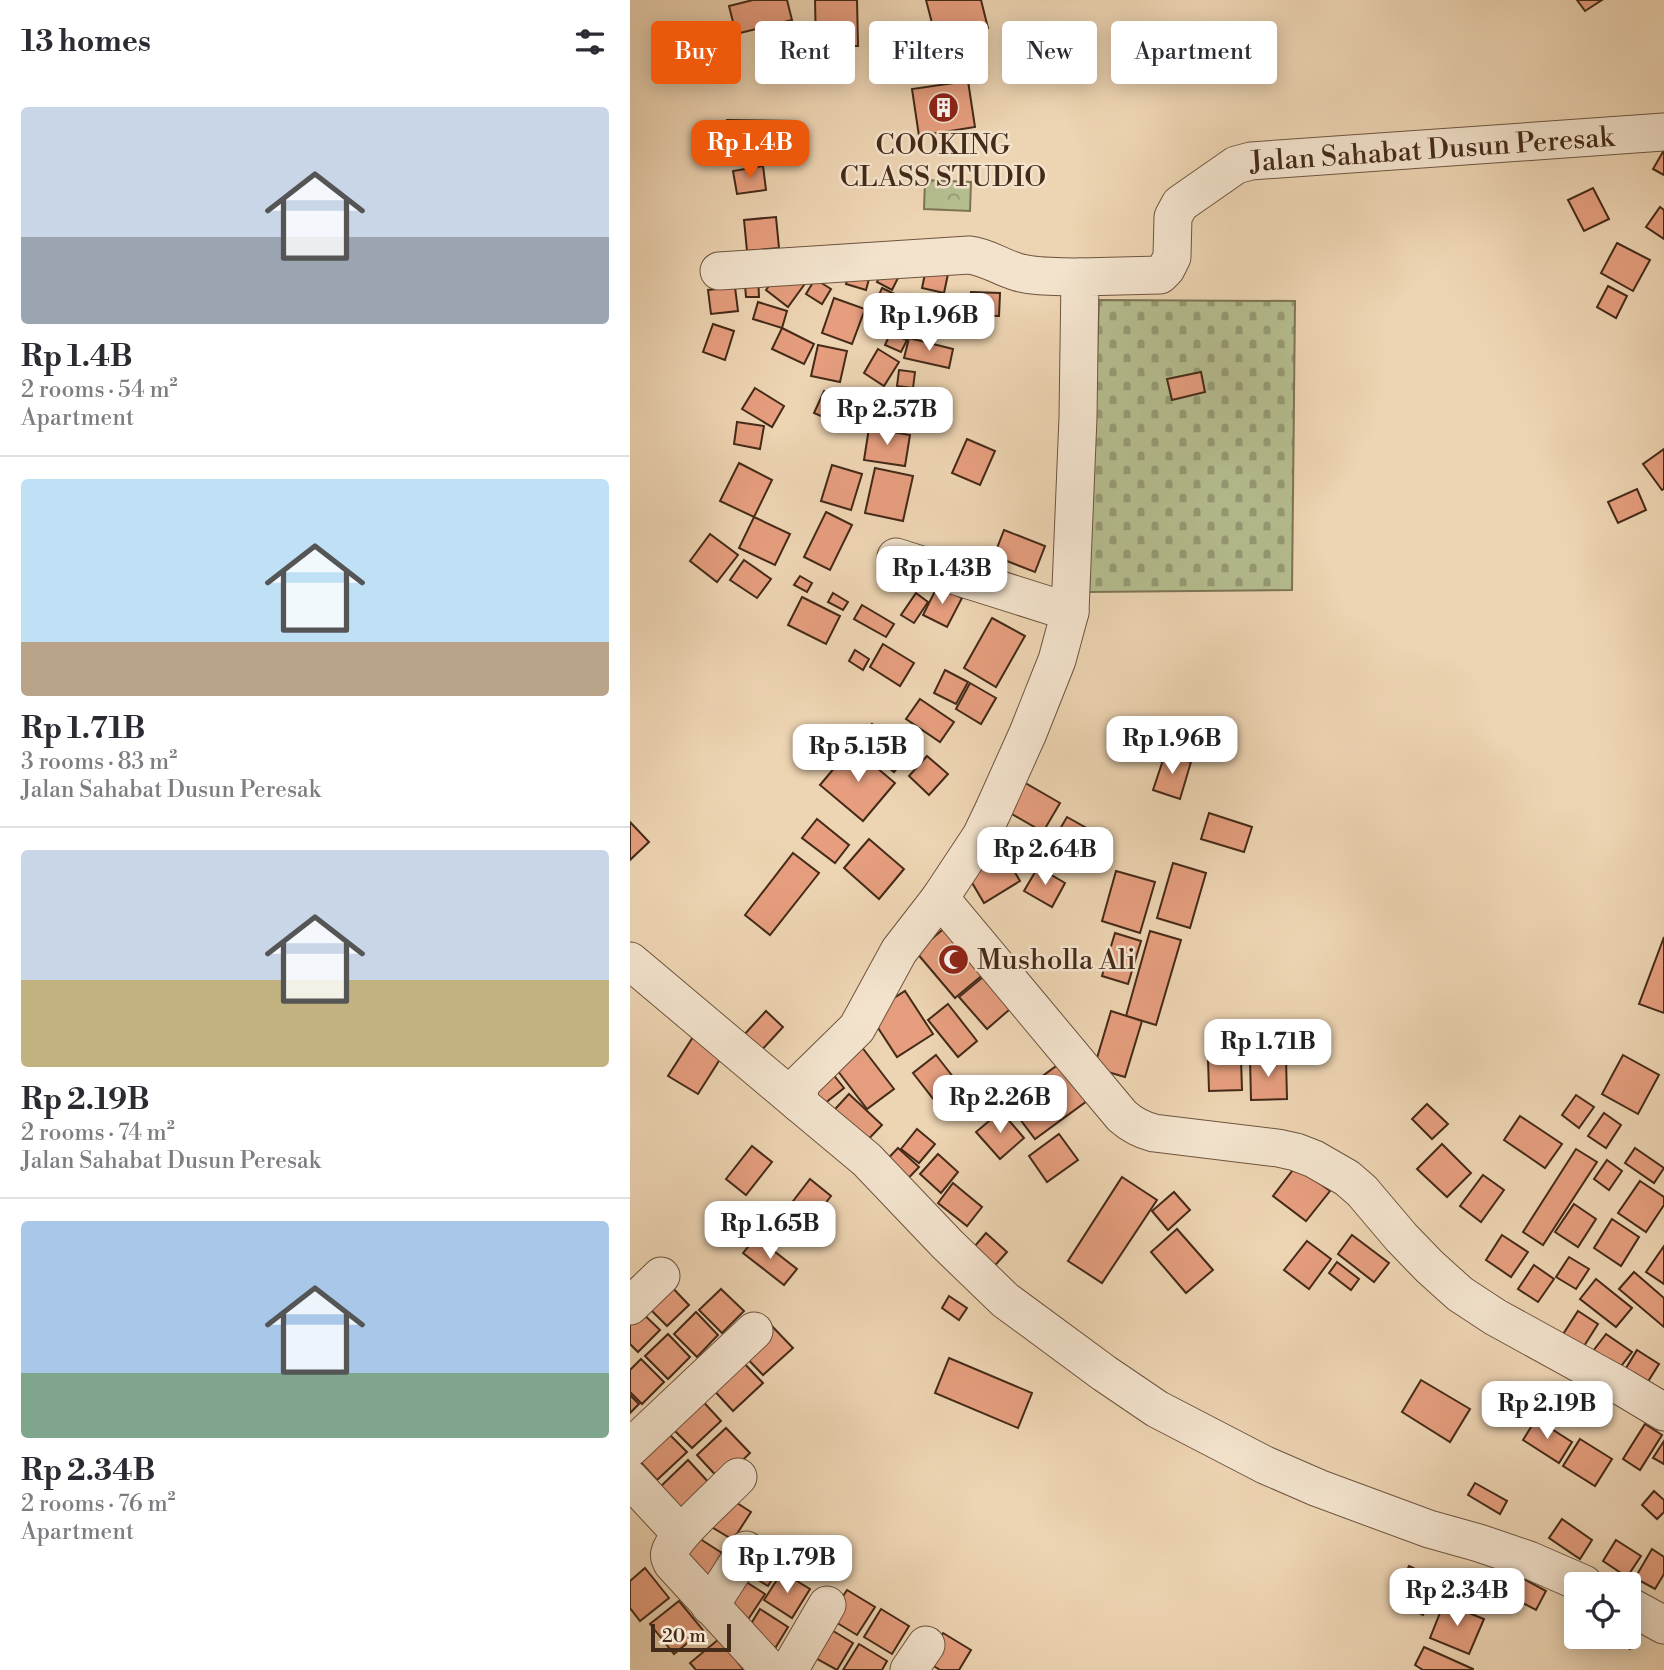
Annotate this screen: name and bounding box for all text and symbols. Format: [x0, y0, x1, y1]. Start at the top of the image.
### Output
chip: Buy [651, 21, 741, 84]
chip: Rent [755, 21, 855, 84]
chip: Filters [869, 21, 988, 84]
chip: New [1002, 21, 1097, 84]
chip: Apartment [1111, 21, 1277, 84]
text: 13 homes [21, 23, 151, 61]
icon: filters [571, 23, 609, 61]
building icon: COOKING CLASS STUDIO [926, 91, 960, 125]
pin: Rp 1.4B [685, 120, 815, 180]
street label: Jalan Sahabat Dusun Peresak [1248, 120, 1617, 180]
place label: COOKING CLASS STUDIO [840, 128, 1046, 195]
text: Rp 1.4B [707, 129, 793, 157]
icon: home [252, 153, 378, 279]
pin: Rp 1.96B [857, 294, 1001, 353]
text: Rp 1.96B [879, 302, 979, 330]
text: Rp 1.4B [21, 338, 133, 376]
text: 2 rooms · 54 m² [21, 376, 178, 404]
pin: Rp 2.57B [815, 388, 959, 447]
text: Rp 2.57B [837, 396, 937, 424]
text: Apartment [21, 404, 134, 432]
icon: home [252, 525, 378, 651]
pin: Rp 1.43B [870, 546, 1014, 606]
text: Rp 1.43B [892, 555, 992, 583]
text: Rp 1.71B [21, 710, 145, 748]
pin: Rp 1.96B [1100, 716, 1244, 776]
pin: Rp 5.15B [786, 724, 930, 784]
text: Rp 1.96B [1122, 725, 1222, 753]
text: Rp 5.15B [809, 733, 907, 761]
text: 3 rooms · 83 m² [21, 748, 177, 776]
text: Jalan Sahabat Dusun Peresak [21, 776, 321, 804]
pin: Rp 2.64B [973, 828, 1117, 887]
text: Rp 2.64B [993, 836, 1097, 864]
icon: home [252, 896, 378, 1022]
mosque icon: Musholla Ali [937, 943, 971, 977]
place label: Musholla Ali [977, 943, 1136, 978]
pin: Rp 1.71B [1196, 1020, 1340, 1079]
text: Rp 1.71B [1220, 1028, 1316, 1056]
pin: Rp 2.26B [928, 1076, 1072, 1135]
text: Rp 2.19B [21, 1081, 150, 1119]
text: Rp 2.26B [949, 1084, 1051, 1112]
text: 2 rooms · 74 m² [21, 1119, 175, 1147]
text: Jalan Sahabat Dusun Peresak [21, 1147, 321, 1175]
pin: Rp 1.65B [698, 1202, 842, 1261]
text: Rp 1.65B [721, 1210, 819, 1238]
icon: home [252, 1267, 378, 1393]
pin: Rp 2.19B [1475, 1382, 1619, 1441]
text: Rp 2.19B [1498, 1390, 1596, 1418]
text: Rp 2.34B [21, 1452, 155, 1490]
text: 2 rooms · 76 m² [21, 1490, 176, 1518]
text: Apartment [21, 1518, 134, 1546]
pin: Rp 1.79B [715, 1536, 859, 1595]
text: Rp 1.79B [738, 1544, 836, 1572]
pin: Rp 2.34B [1385, 1568, 1529, 1628]
map controls [1564, 1572, 1641, 1649]
button: locate [1564, 1572, 1641, 1649]
text: Rp 2.34B [1406, 1577, 1508, 1605]
scale bar [651, 1621, 732, 1653]
text: 20 m [662, 1624, 706, 1648]

